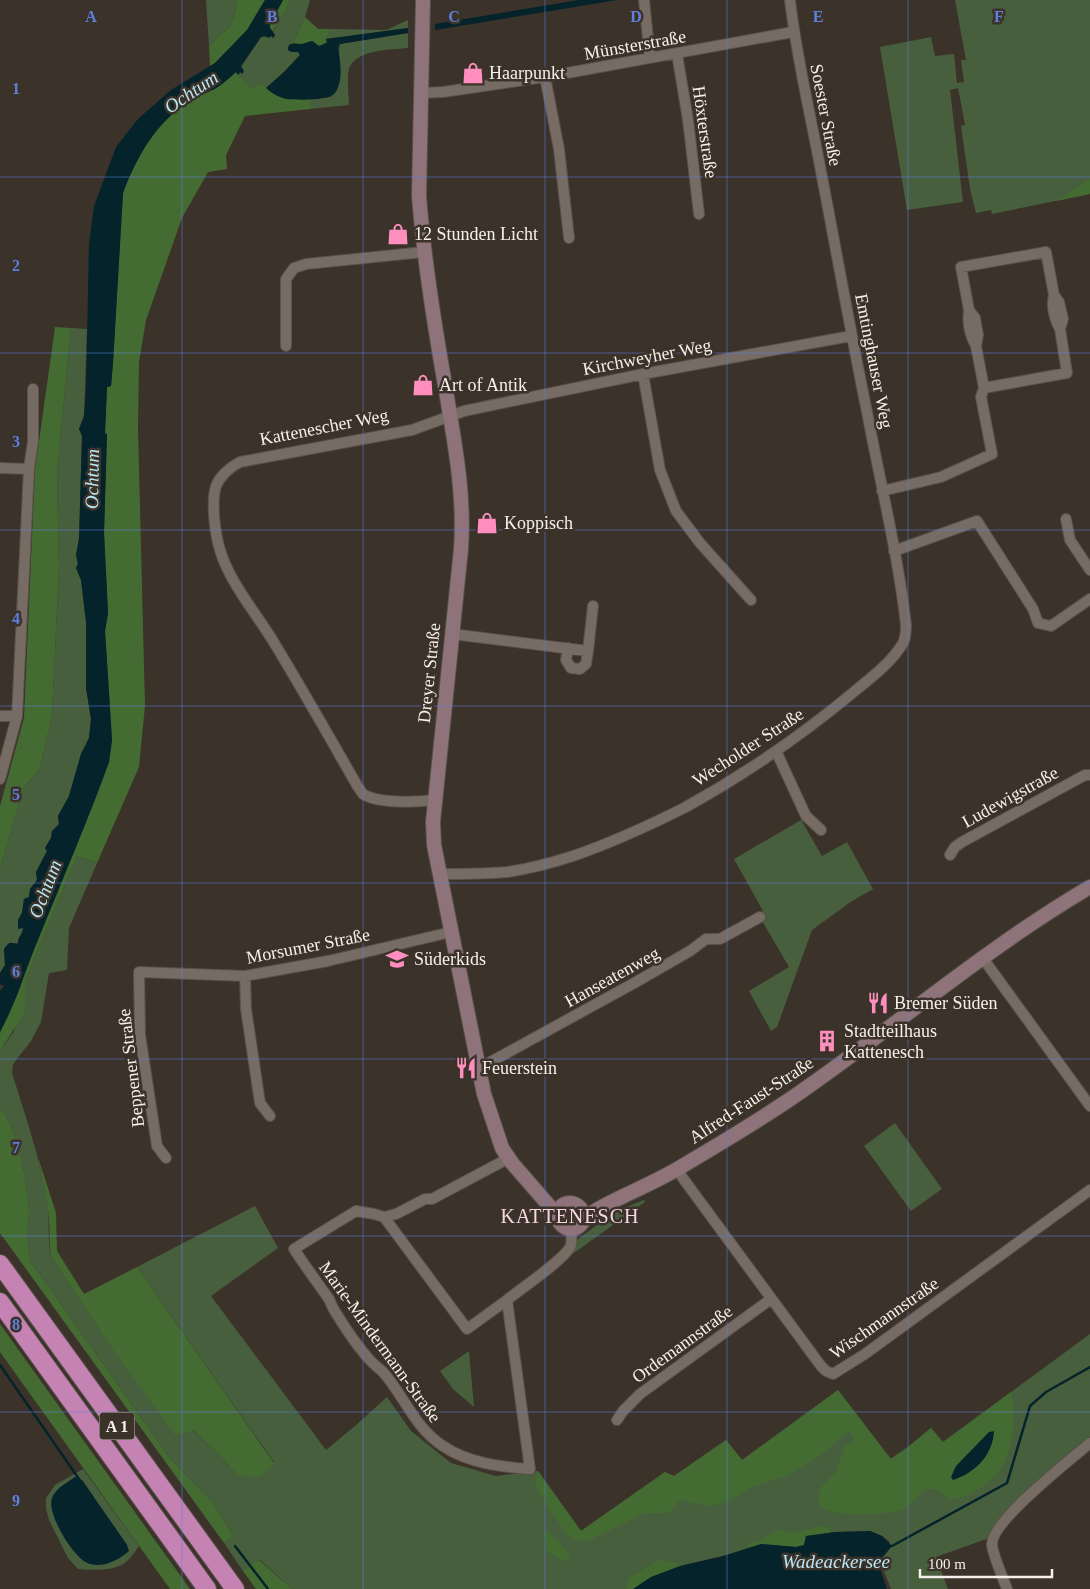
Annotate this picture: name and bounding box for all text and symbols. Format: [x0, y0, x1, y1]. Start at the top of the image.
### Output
text: A [85, 8, 97, 25]
text: B [267, 8, 278, 25]
text: C [448, 8, 460, 25]
text: D [630, 8, 642, 25]
text: E [813, 8, 823, 25]
text: F [994, 8, 1004, 25]
street label: Münsterstraße [583, 26, 687, 64]
shop icon: Haarpunkt [460, 60, 486, 86]
street label: Soester Straße [806, 62, 846, 168]
place label: Haarpunkt [489, 63, 565, 83]
water label: Ochtum [160, 66, 222, 118]
text: 1 [12, 80, 20, 97]
street label: Höxterstraße [689, 85, 721, 179]
shop icon: 12 Stunden Licht [385, 221, 411, 247]
place label: 12 Stunden Licht [414, 224, 538, 244]
text: 2 [12, 257, 20, 274]
street label: Emtinghauser Weg [851, 292, 897, 430]
street label: Kirchweyher Weg [581, 335, 713, 379]
shop icon: Art of Antik [410, 372, 436, 398]
place label: Art of Antik [439, 375, 527, 395]
street label: Kattenescher Weg [258, 405, 390, 449]
text: 3 [12, 433, 20, 450]
water label: Ochtum [81, 449, 103, 509]
shop icon: Koppisch [474, 510, 500, 536]
place label: Koppisch [504, 513, 573, 533]
text: 4 [12, 610, 20, 627]
street label: Dreyer Straße [414, 622, 444, 724]
street label: Wecholder Straße [689, 704, 807, 790]
street label: Ludewigstraße [958, 762, 1062, 832]
text: 5 [12, 786, 20, 803]
water label: Ochtum [24, 857, 66, 921]
street label: Morsumer Straße [245, 924, 371, 968]
street label: Hanseatenweg [561, 943, 663, 1011]
school or university icon: Süderkids [384, 946, 410, 972]
place label: Süderkids [414, 949, 486, 969]
text: 6 [12, 963, 20, 980]
restaurant icon: Bremer Süden [865, 990, 891, 1016]
place label: Bremer Süden [894, 993, 997, 1013]
street label: Beppener Straße [114, 1007, 148, 1129]
place label: Stadtteilhaus Kattenesch [844, 1021, 937, 1062]
building icon: Stadtteilhaus Kattenesch [814, 1028, 840, 1054]
street label: Alfred-Faust-Straße [685, 1052, 817, 1148]
restaurant icon: Feuerstein [453, 1055, 479, 1081]
place label: Feuerstein [482, 1058, 557, 1078]
text: 7 [12, 1139, 20, 1156]
district label: KATTENESCH [501, 1205, 639, 1227]
street label: Marie-Mindermann-Straße [315, 1258, 445, 1426]
street label: Wischmannstraße [826, 1273, 942, 1363]
street label: Ordemannstraße [628, 1301, 736, 1387]
text: 8 [12, 1316, 20, 1333]
road number: A 1 [100, 1412, 134, 1440]
text: 9 [12, 1492, 20, 1509]
scale bar [920, 1546, 1052, 1578]
water label: Wadeackersee [782, 1551, 890, 1572]
text: 100 m [928, 1556, 966, 1572]

